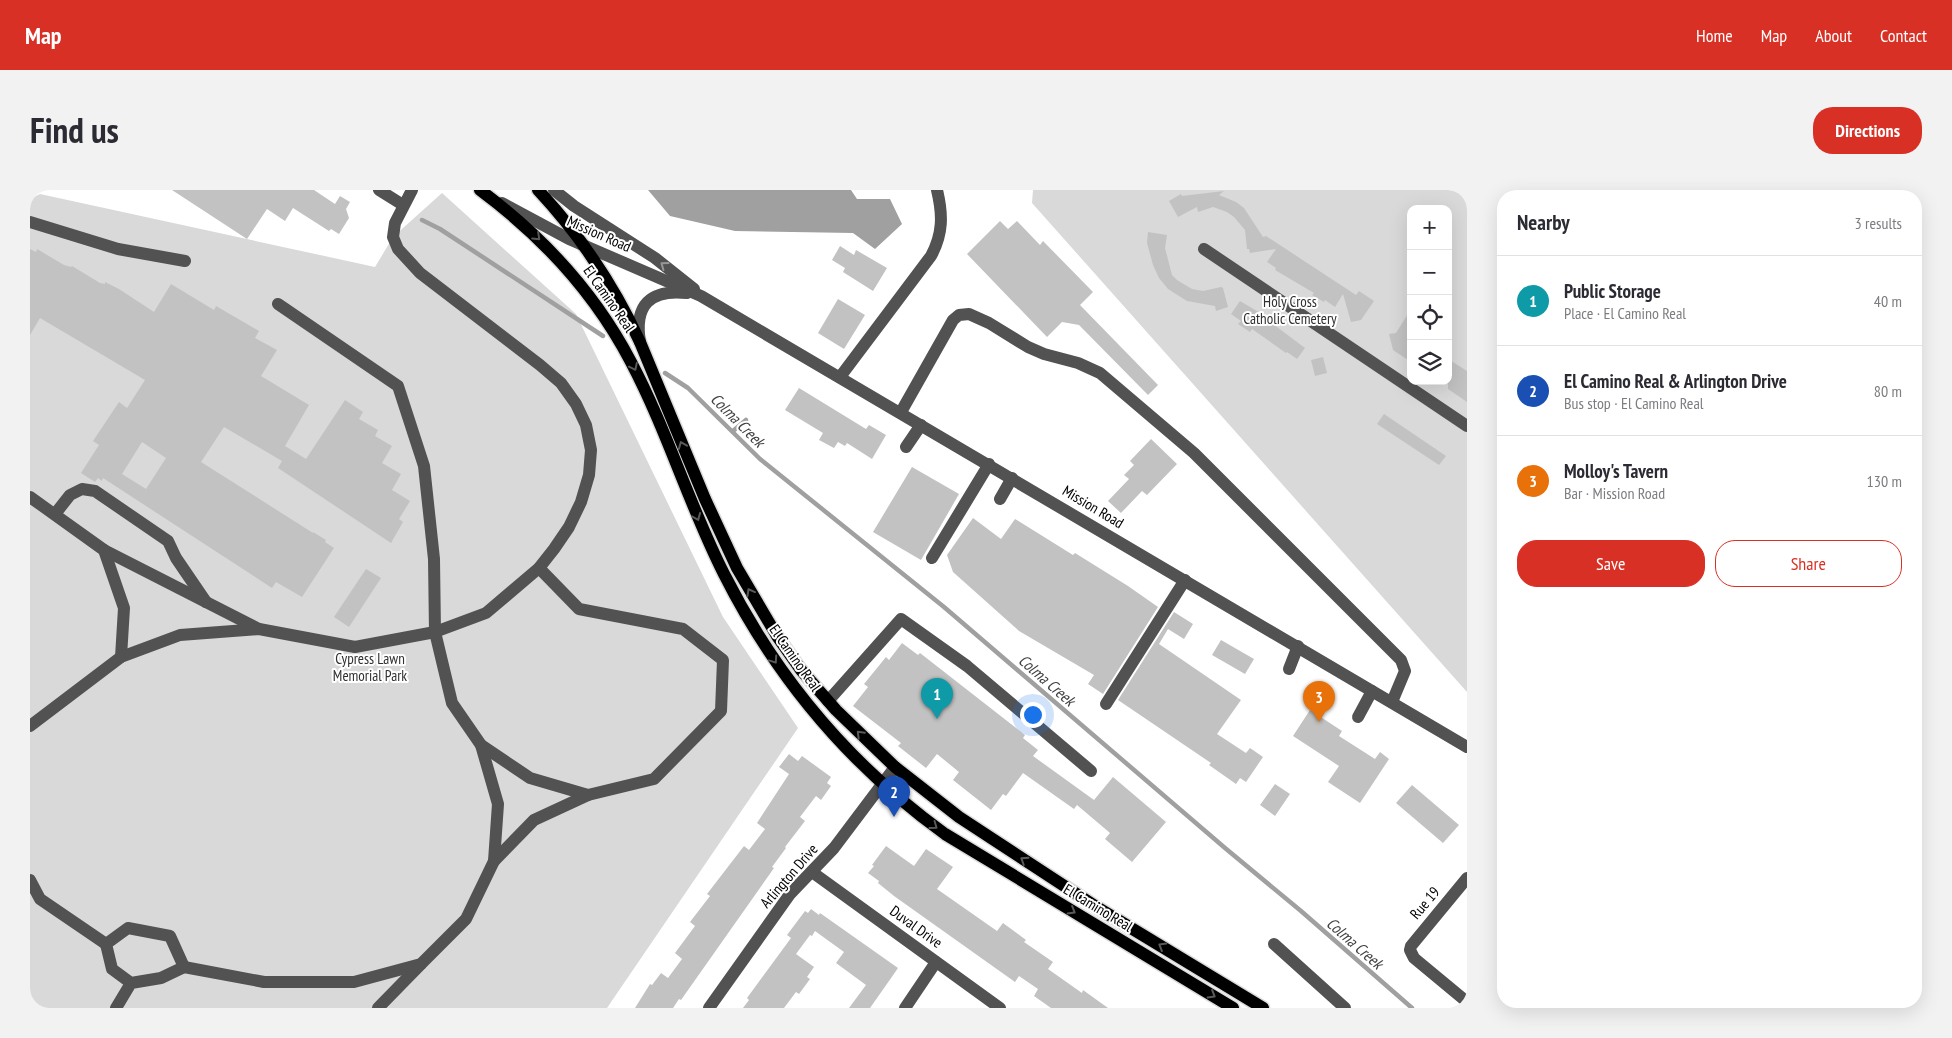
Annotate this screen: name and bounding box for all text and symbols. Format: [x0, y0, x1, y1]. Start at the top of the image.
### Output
text: Map [25, 20, 62, 51]
text: Home [1696, 24, 1733, 47]
text: Map [1761, 24, 1787, 47]
text: About [1815, 24, 1852, 47]
text: Contact [1880, 24, 1927, 47]
text: Find us [30, 107, 119, 153]
button: Directions [1813, 107, 1922, 154]
map controls [1407, 205, 1452, 385]
button: + [1407, 205, 1452, 250]
text: Nearby [1517, 209, 1570, 236]
street label: Mission Road [564, 211, 634, 256]
text: 3 results [1855, 213, 1902, 233]
one-way arrow [532, 231, 541, 240]
button: − [1407, 250, 1452, 295]
street label: El Camino Real [579, 262, 640, 336]
one-way arrow [661, 262, 670, 270]
text: Public Storage [1564, 279, 1661, 303]
text: 1 [1529, 291, 1537, 311]
text: 40 m [1874, 291, 1902, 311]
park label: Holy Cross Catholic Cemetery [1243, 292, 1337, 328]
button: locate [1407, 295, 1452, 340]
text: Place · El Camino Real [1564, 303, 1686, 323]
button: layers [1407, 340, 1452, 385]
one-way arrow [628, 362, 638, 371]
text: El Camino Real & Arlington Drive [1564, 369, 1787, 393]
text: 2 [1529, 381, 1537, 401]
text: 80 m [1874, 381, 1902, 401]
water label: Colma Creek [707, 389, 771, 453]
text: Bus stop · El Camino Real [1564, 393, 1704, 413]
one-way arrow [678, 441, 688, 449]
text: Molloy's Tavern [1564, 459, 1668, 483]
text: 3 [1529, 471, 1537, 491]
text: 130 m [1867, 471, 1902, 491]
street label: Mission Road [1059, 481, 1127, 532]
text: Bar · Mission Road [1564, 483, 1665, 503]
one-way arrow [691, 512, 702, 521]
button: Save [1517, 540, 1705, 587]
button: Share [1715, 540, 1902, 587]
one-way arrow [746, 588, 756, 597]
street label: El Camino Real [765, 621, 826, 695]
park label: Cypress Lawn Memorial Park [333, 649, 407, 685]
water label: Colma Creek [1015, 650, 1081, 711]
one-way arrow [768, 654, 777, 663]
pin: 1 [921, 678, 953, 719]
pin: 3 [1303, 681, 1335, 722]
your location [1020, 702, 1046, 728]
one-way arrow [857, 731, 866, 740]
pin: 2 [878, 776, 910, 817]
one-way arrow [928, 820, 938, 829]
street label: Arlington Drive [756, 840, 822, 912]
one-way arrow [1021, 856, 1030, 866]
street label: El Camino Real [1060, 880, 1137, 936]
street label: Rue 19 [1406, 883, 1444, 923]
street label: Duval Drive [886, 901, 946, 952]
one-way arrow [1067, 905, 1076, 915]
water label: Colma Creek [1323, 913, 1389, 974]
one-way arrow [1158, 943, 1167, 953]
one-way arrow [1206, 989, 1215, 999]

